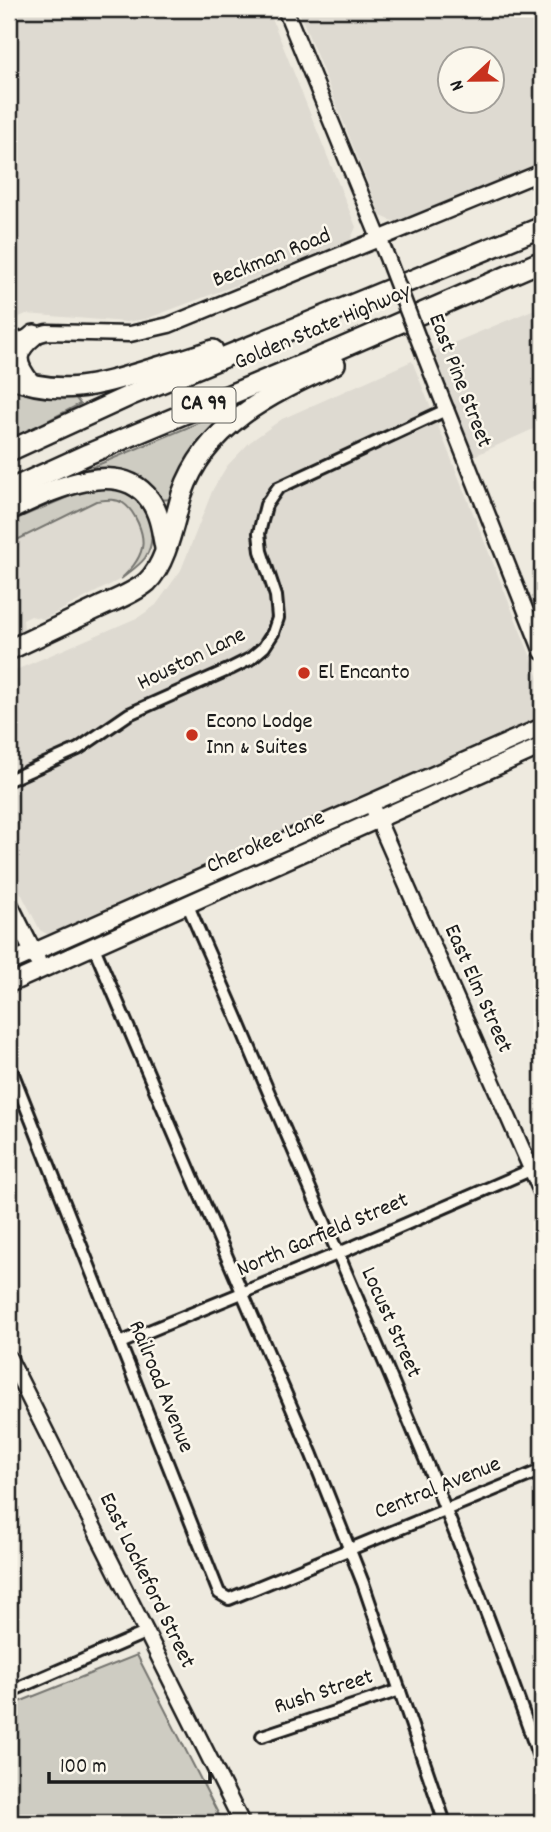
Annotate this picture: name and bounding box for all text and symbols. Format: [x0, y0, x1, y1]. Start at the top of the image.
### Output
north arrow [435, 46, 505, 116]
text: N [444, 76, 473, 94]
street label: Beckman Road [208, 220, 336, 298]
street label: Golden State Highway [230, 276, 417, 380]
street label: East Pine Street [418, 309, 500, 453]
road number: CA 99 [172, 388, 235, 422]
street label: Houston Lane [132, 619, 252, 701]
place label: El Encanto [318, 657, 410, 690]
marker: El Encanto [296, 665, 312, 681]
place label: Econo Lodge Inn & Suites [206, 706, 313, 765]
marker: Econo Lodge Inn & Suites [184, 727, 200, 743]
street label: Cherokee Lane [201, 802, 331, 884]
street label: East Elm Street [434, 919, 520, 1059]
street label: North Garfield Street [232, 1185, 414, 1287]
street label: Locust Street [351, 1262, 429, 1384]
street label: Railroad Avenue [118, 1316, 202, 1458]
street label: Central Avenue [370, 1449, 506, 1529]
street label: East Lockeford Street [89, 1488, 203, 1674]
street label: Rush Street [270, 1661, 378, 1725]
scale bar [49, 1741, 210, 1785]
text: 100 m [60, 1753, 107, 1783]

